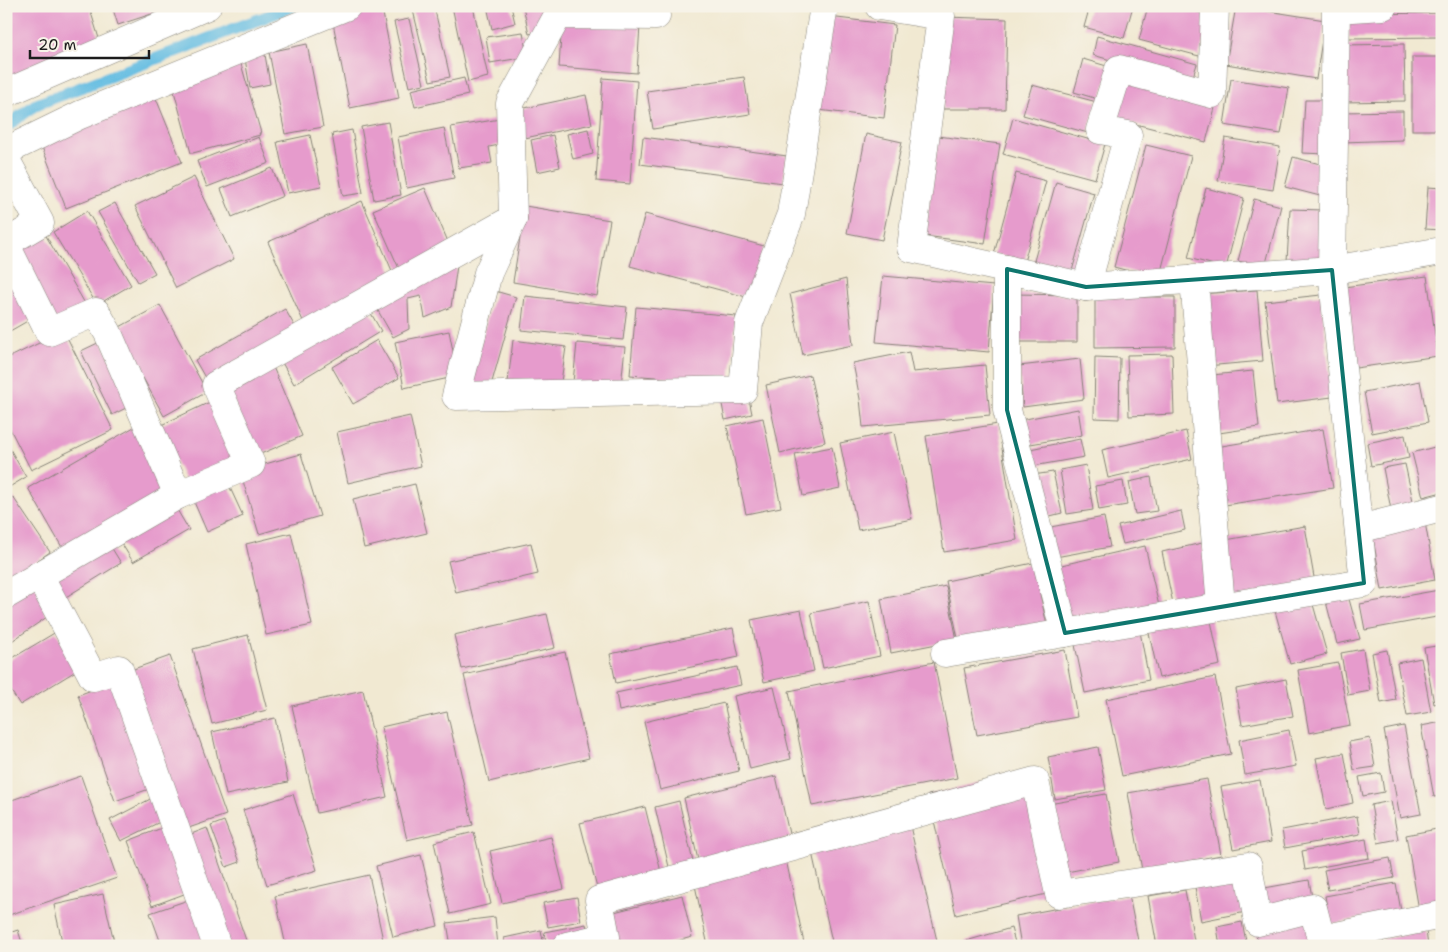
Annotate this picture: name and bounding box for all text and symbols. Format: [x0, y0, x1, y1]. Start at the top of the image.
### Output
scale bar [30, 28, 149, 60]
text: 20 m [38, 35, 77, 55]

